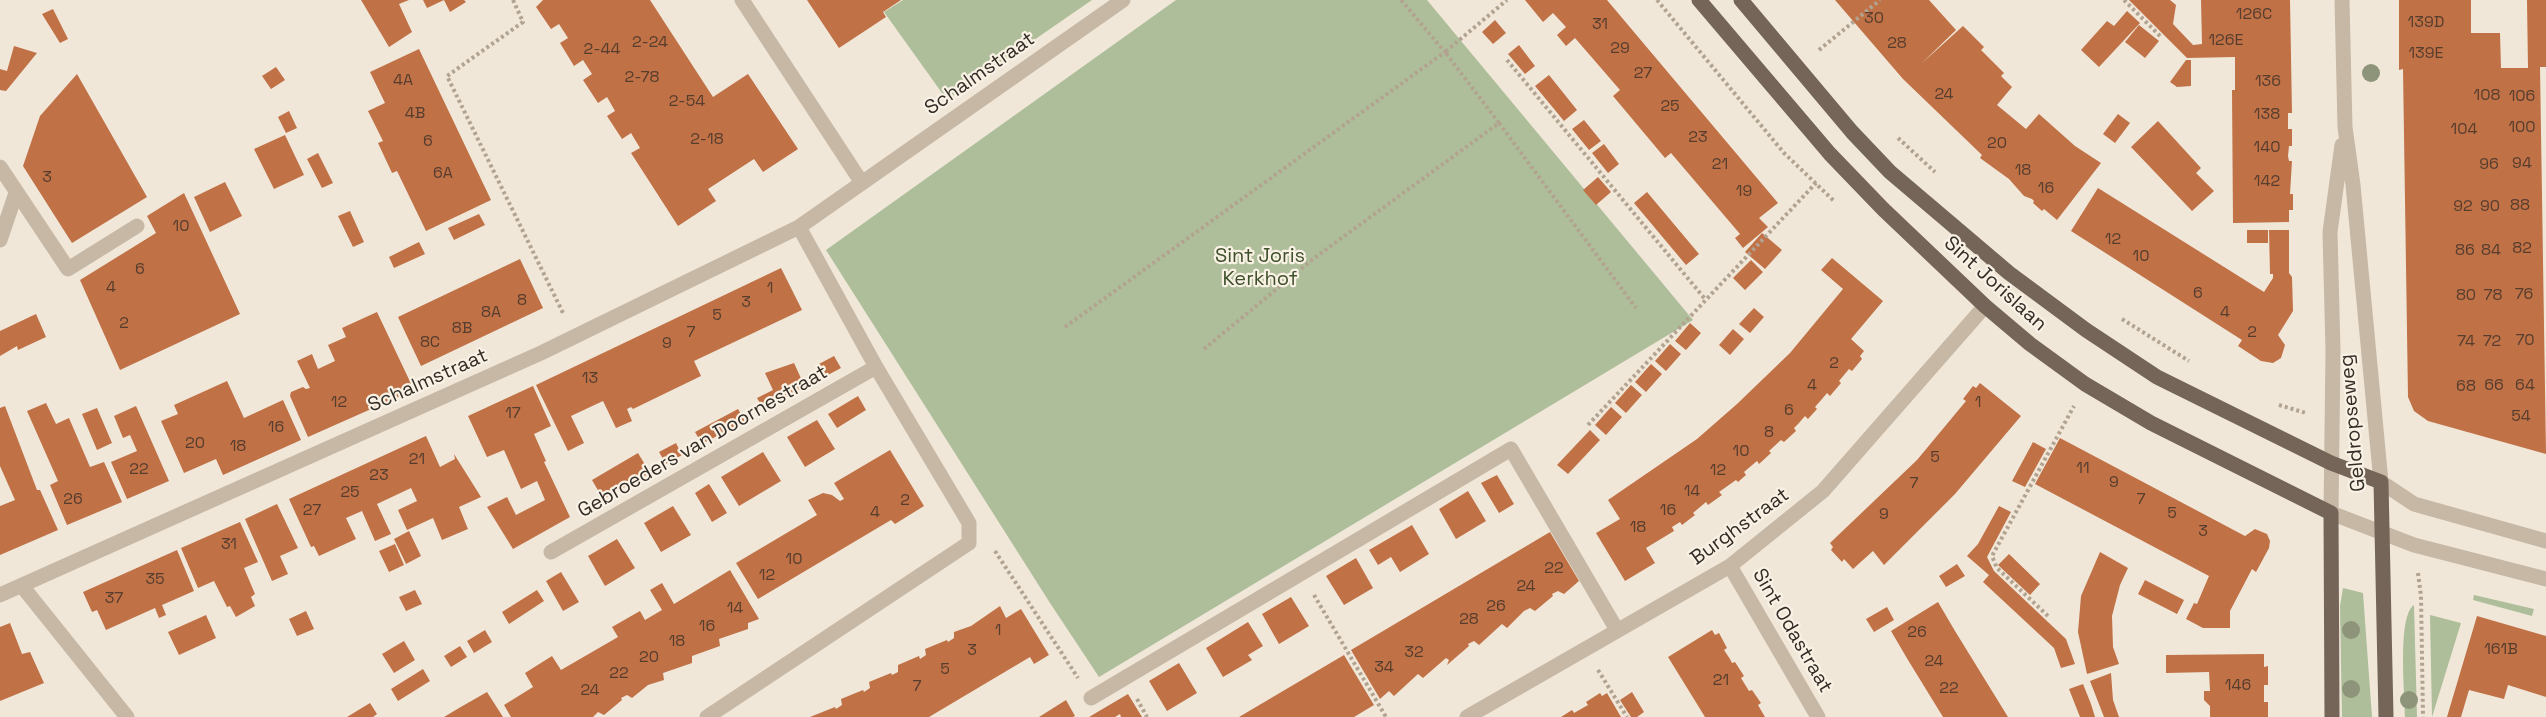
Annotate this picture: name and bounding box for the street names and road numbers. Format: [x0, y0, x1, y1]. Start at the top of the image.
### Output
street label: Schalmstraat [921, 27, 1039, 121]
street label: Sint Jorislaan [1939, 231, 2051, 337]
street label: Schalmstraat [364, 344, 492, 418]
street label: Geldropseweg [2335, 353, 2371, 493]
street label: Gebroeders van Doornestraat [574, 361, 832, 523]
street label: Burghstraat [1686, 483, 1794, 571]
street label: Sint Odastraat [1747, 565, 1837, 697]

